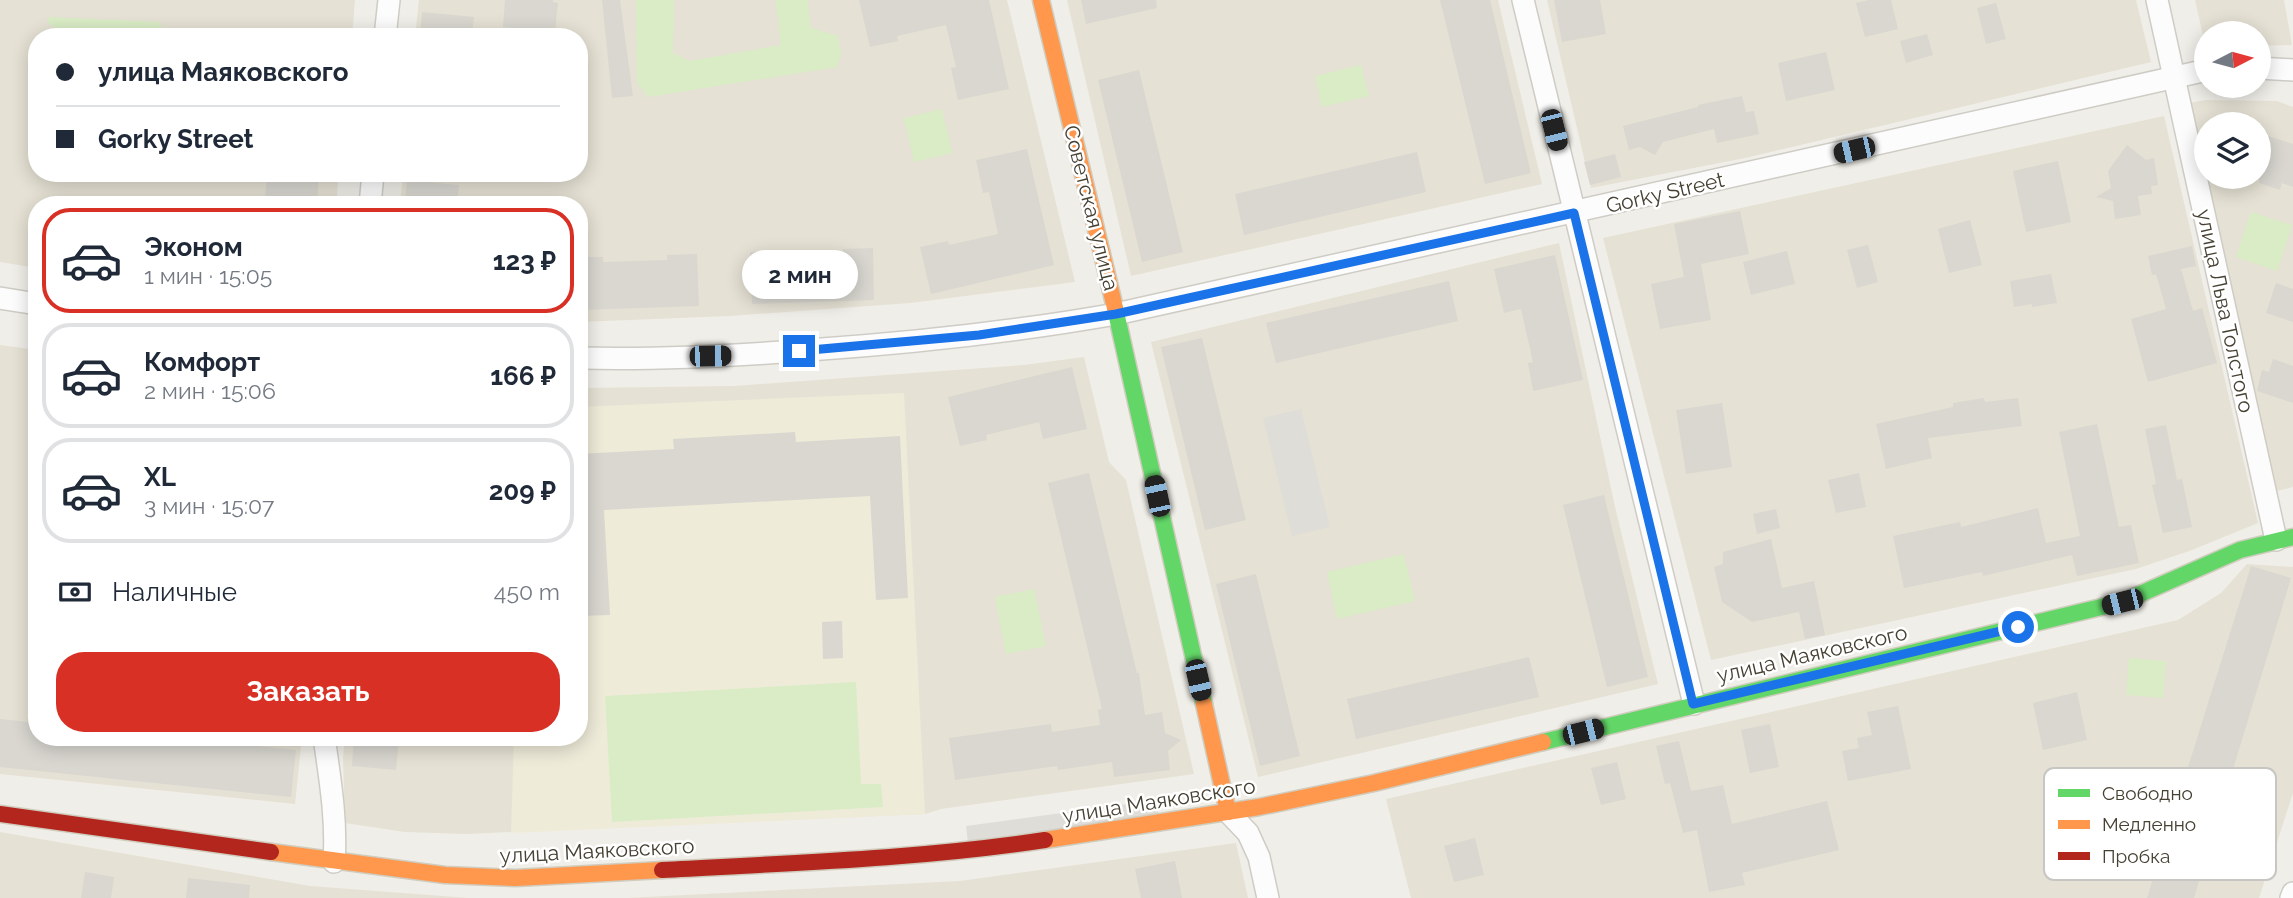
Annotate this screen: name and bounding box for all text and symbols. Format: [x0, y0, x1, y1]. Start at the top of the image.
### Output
north arrow [2194, 21, 2272, 98]
map controls [2194, 21, 2271, 189]
text: улица Маяковского [98, 57, 349, 87]
car [1539, 107, 1570, 153]
button: layers [2194, 112, 2271, 189]
street label: Советская улица [1059, 123, 1124, 293]
text: Gorky Street [98, 124, 254, 154]
car [1832, 135, 1877, 165]
street label: Gorky Street [1603, 167, 1726, 218]
street label: улица Льва Толстого [2192, 207, 2259, 415]
icon: car [60, 229, 123, 292]
text: Эконом [144, 232, 243, 262]
text: 123 ₽ [493, 246, 556, 276]
callout: 2 мин [741, 250, 857, 298]
text: 2 мин [768, 261, 832, 288]
text: 1 мин · 15:05 [144, 262, 272, 289]
route end [783, 335, 815, 367]
icon: car [60, 344, 123, 407]
car [689, 345, 732, 367]
text: Комфорт [144, 347, 260, 377]
text: 166 ₽ [490, 361, 556, 391]
text: 2 мин · 15:06 [144, 377, 276, 404]
icon: car [60, 459, 123, 522]
text: XL [144, 462, 176, 492]
car [1143, 473, 1172, 519]
text: 209 ₽ [489, 476, 556, 506]
text: 3 мин · 15:07 [144, 492, 274, 519]
icon: cash [56, 573, 94, 611]
text: Наличные [112, 577, 237, 607]
text: 450 m [494, 578, 560, 605]
car [2100, 587, 2145, 617]
route start [2002, 611, 2034, 643]
street label: улица Маяковского [1714, 619, 1910, 688]
button: Заказать [56, 652, 560, 732]
car [1184, 657, 1213, 703]
car [1561, 717, 1606, 747]
legend [2044, 768, 2276, 880]
street label: улица Маяковского [1061, 773, 1257, 828]
text: Свободно [2102, 782, 2193, 804]
text: Медленно [2102, 813, 2196, 835]
street label: улица Маяковского [499, 833, 695, 868]
text: Пробка [2102, 845, 2170, 867]

